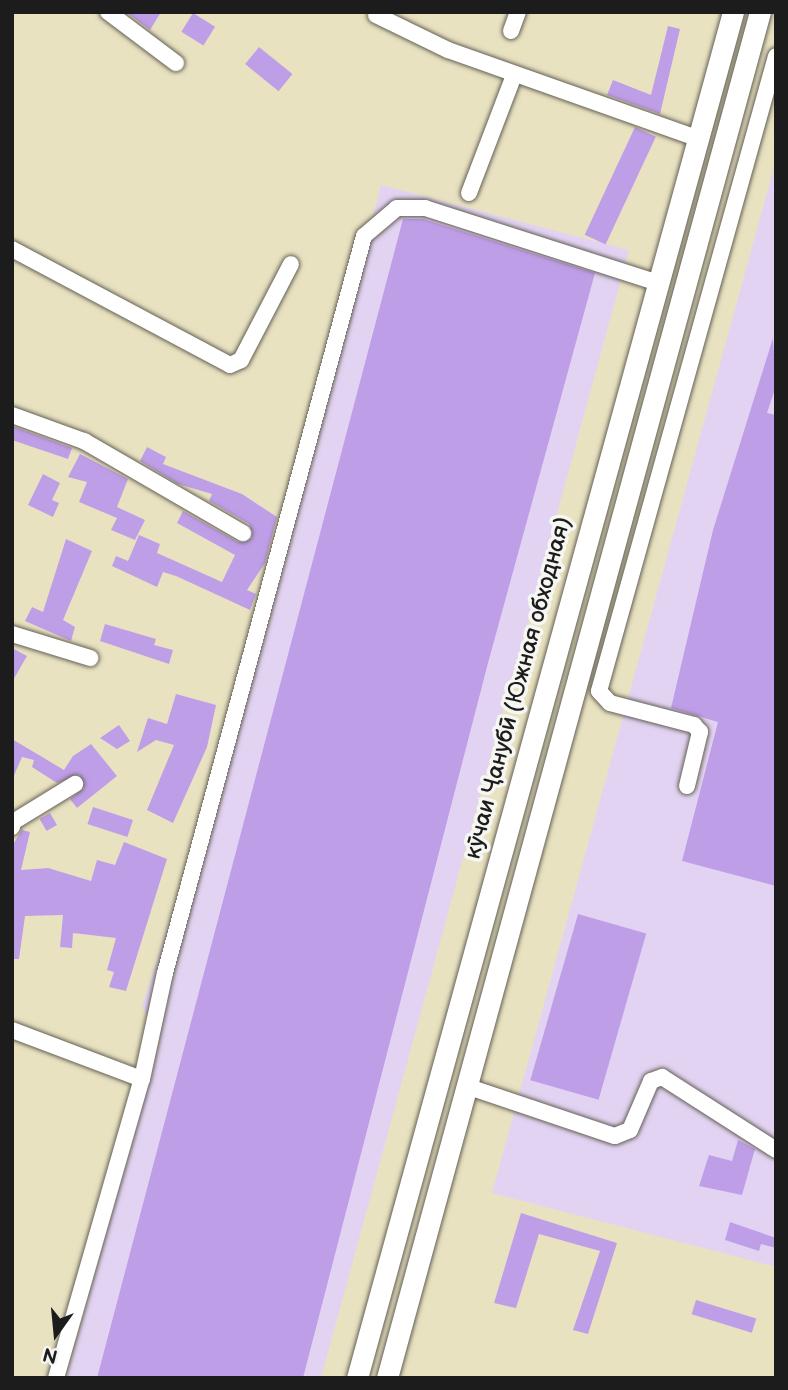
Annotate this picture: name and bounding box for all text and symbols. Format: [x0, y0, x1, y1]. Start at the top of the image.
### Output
street label: кӯчаи Ҷанубӣ (Южная обходная) [459, 514, 577, 862]
north arrow [21, 1299, 91, 1369]
text: N [41, 1342, 60, 1368]

